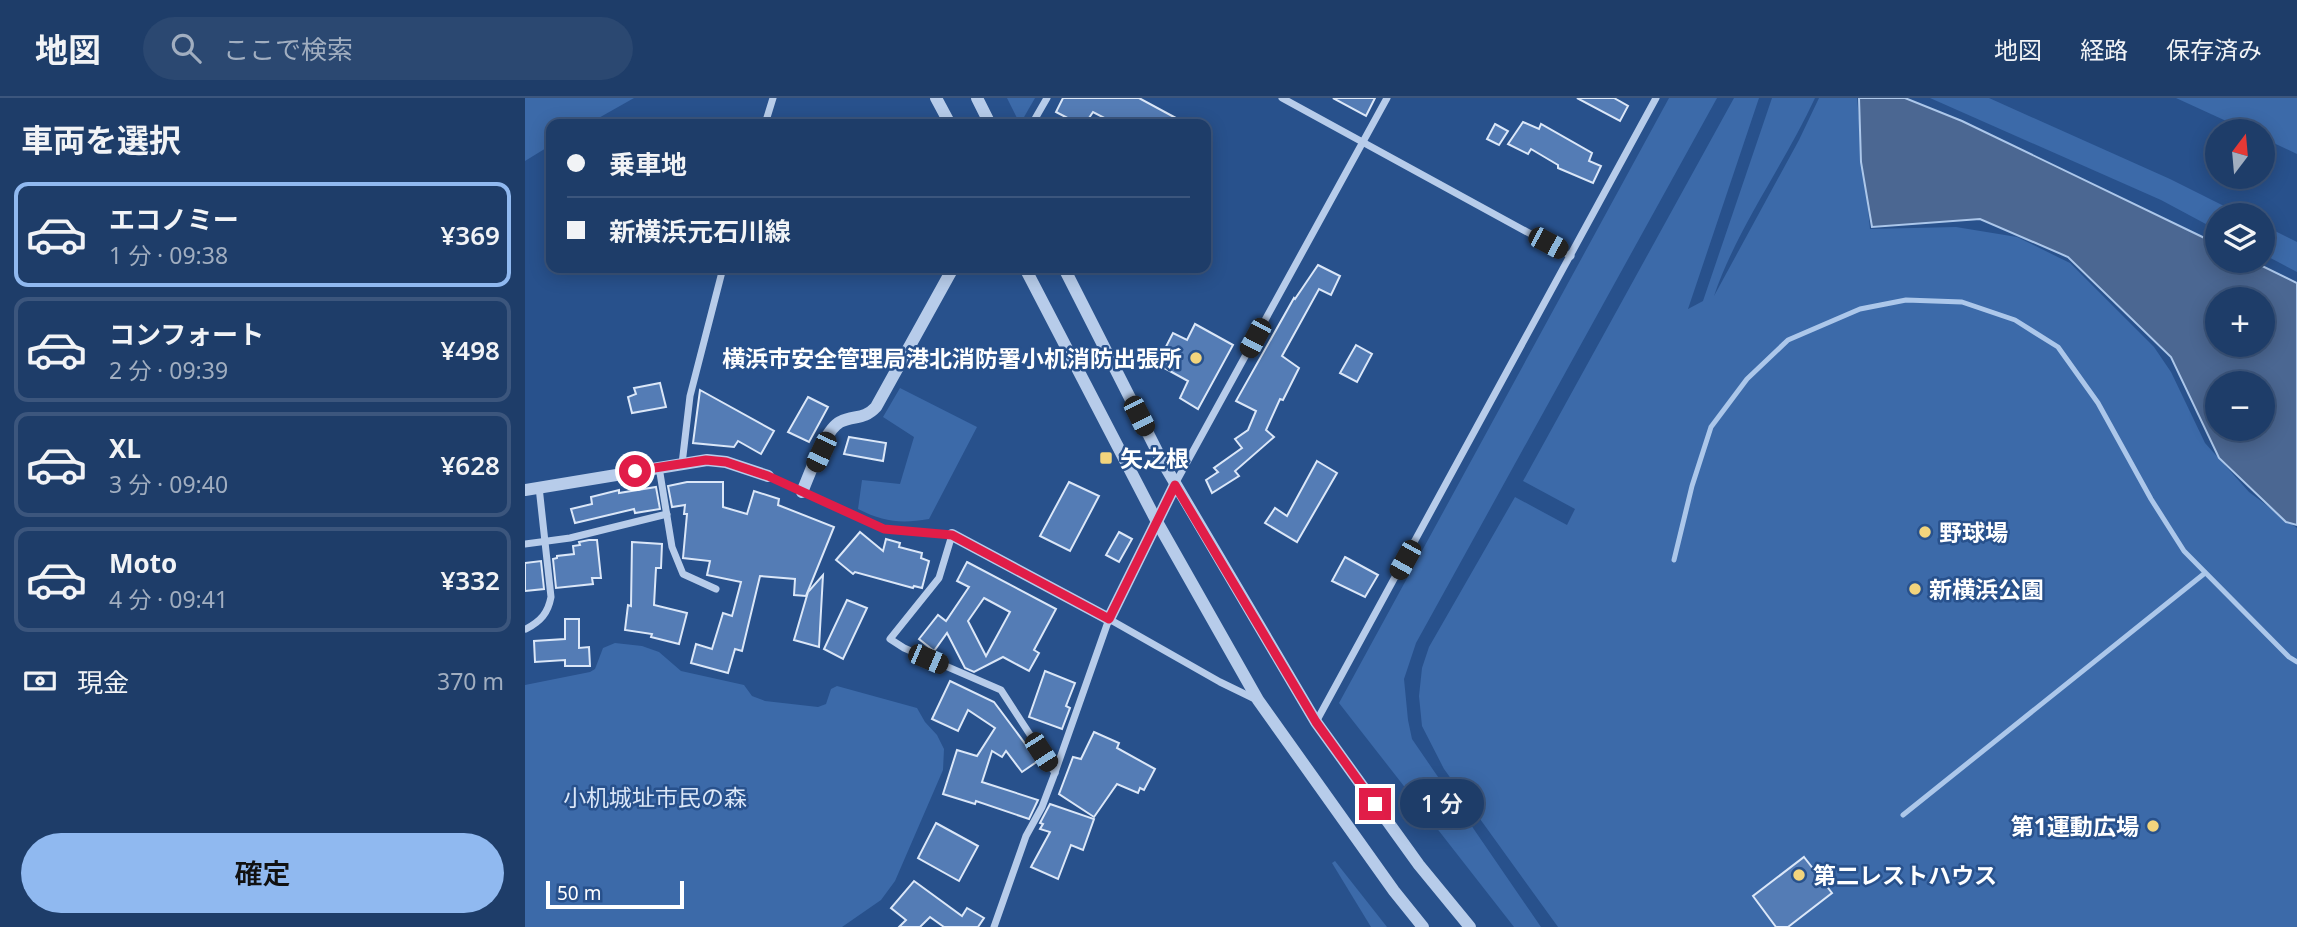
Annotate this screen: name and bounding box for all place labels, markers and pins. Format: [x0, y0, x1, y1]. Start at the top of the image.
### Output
place label: 横浜市安全管理局港北消防署小机消防出張所 [722, 342, 1182, 374]
marker: 横浜市安全管理局港北消防署小机消防出張所 [1188, 350, 1204, 366]
place label: 矢之根 [1120, 442, 1189, 474]
marker: 矢之根 [1098, 450, 1114, 466]
place label: 野球場 [1939, 516, 2008, 548]
marker: 野球場 [1917, 524, 1933, 540]
place label: 新横浜公園 [1929, 573, 2044, 605]
marker: 新横浜公園 [1907, 581, 1923, 597]
place label: 第1運動広場 [2011, 810, 2139, 842]
marker: 第1運動広場 [2145, 818, 2161, 834]
place label: 第二レストハウス [1813, 859, 1997, 891]
marker: 第二レストハウス [1791, 867, 1807, 883]

